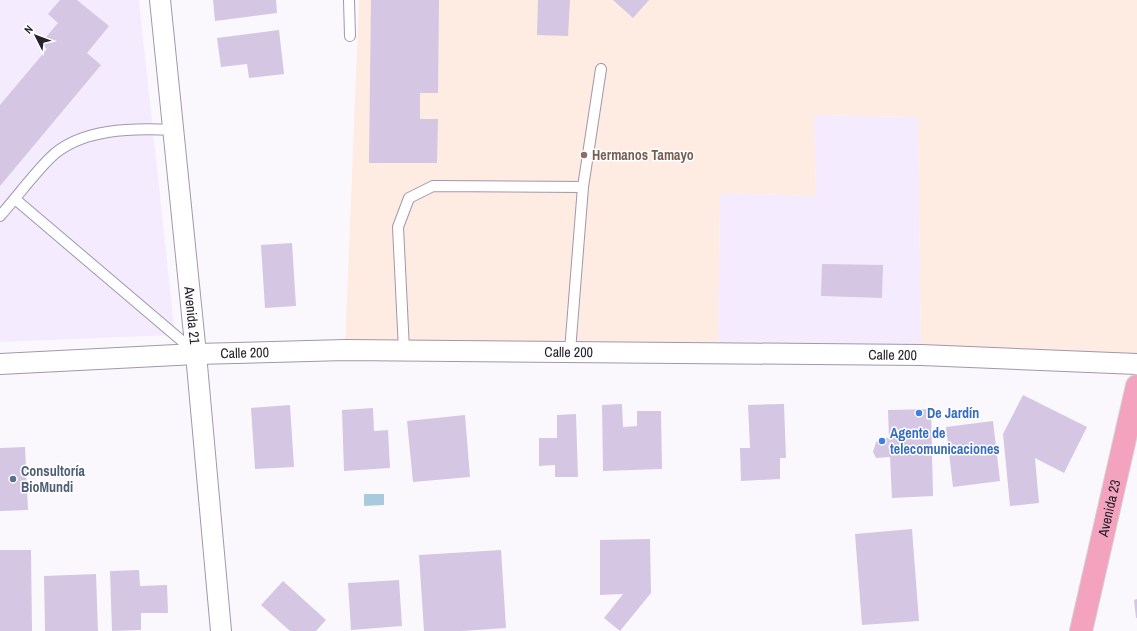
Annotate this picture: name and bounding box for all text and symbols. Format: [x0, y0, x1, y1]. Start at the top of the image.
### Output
north arrow [16, 16, 56, 56]
text: N [21, 22, 36, 36]
place label: Hermanos Tamayo [592, 146, 694, 164]
marker: Hermanos Tamayo [579, 150, 589, 160]
street label: Avenida 21 [180, 285, 204, 346]
street label: Calle 200 [220, 343, 269, 362]
street label: Calle 200 [544, 343, 593, 361]
street label: Calle 200 [868, 346, 917, 364]
place label: De Jardín [927, 404, 979, 422]
marker: De Jardín [914, 408, 924, 418]
place label: Agente de telecomunicaciones [890, 424, 1000, 458]
marker: Agente de telecomunicaciones [877, 436, 887, 446]
place label: Consultoría BioMundi [21, 462, 85, 496]
marker: Consultoría BioMundi [8, 474, 18, 484]
street label: Avenida 23 [1094, 478, 1124, 539]

